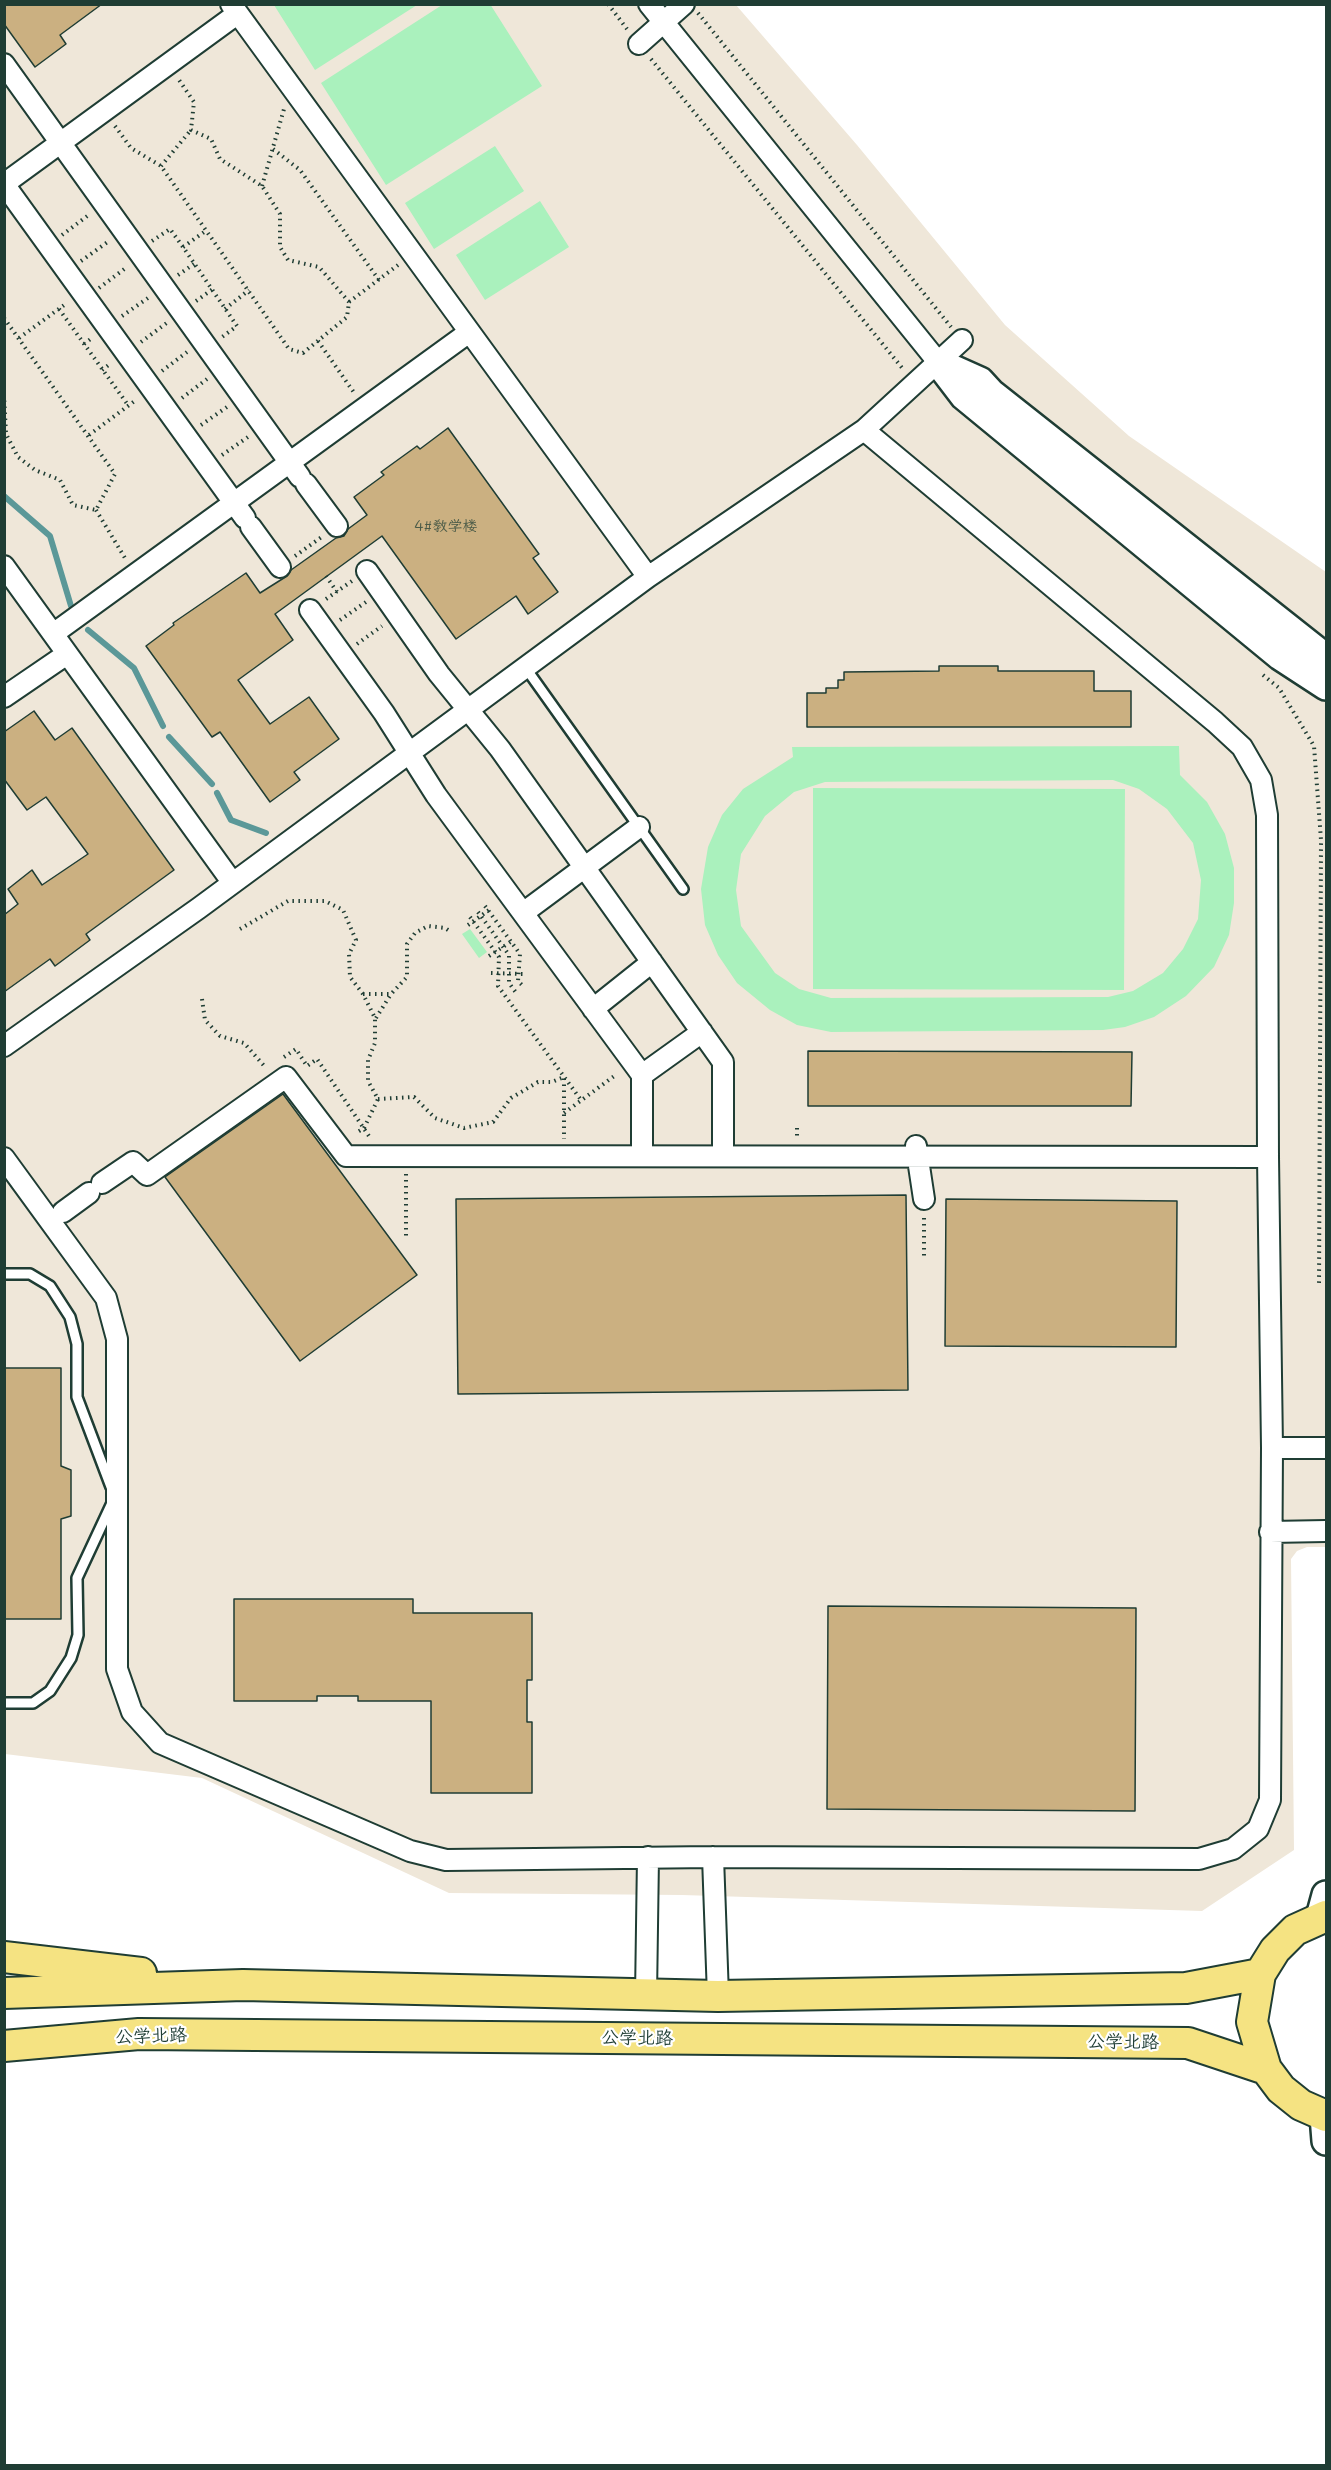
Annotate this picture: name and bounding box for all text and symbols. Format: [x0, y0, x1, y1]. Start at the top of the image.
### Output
house number: 4#教学楼 [414, 517, 478, 535]
street label: 公学北路 [115, 2024, 187, 2048]
street label: 公学北路 [601, 2027, 673, 2049]
street label: 公学北路 [1087, 2031, 1159, 2053]

